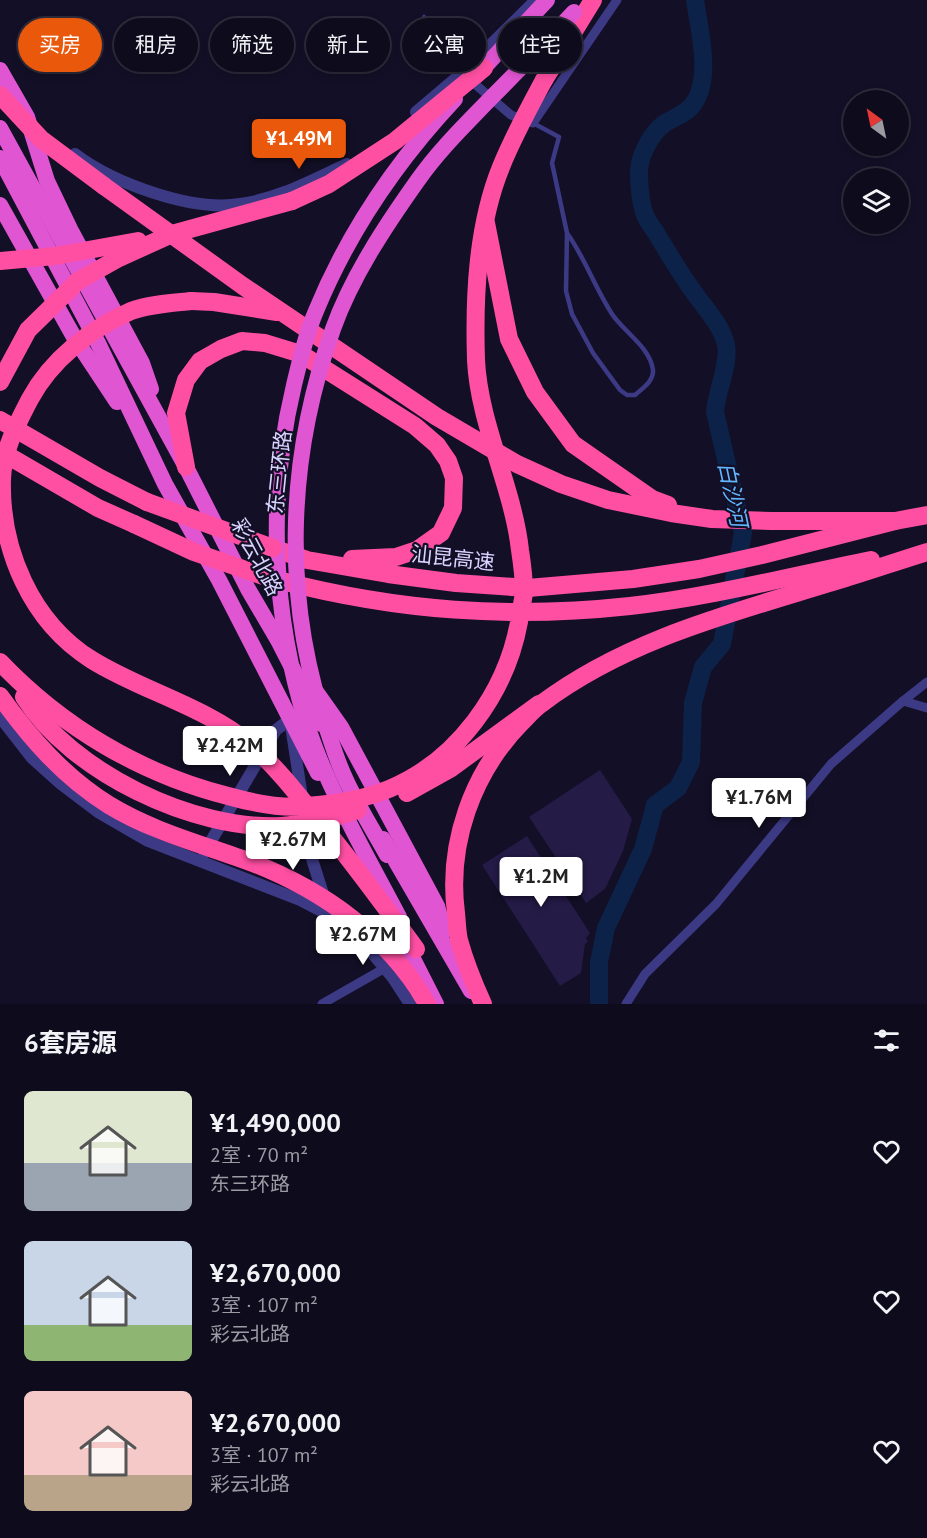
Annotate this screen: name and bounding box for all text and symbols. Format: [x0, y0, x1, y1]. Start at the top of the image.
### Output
chip: 买房 [18, 18, 102, 72]
chip: 租房 [114, 18, 198, 72]
chip: 筛选 [210, 18, 294, 72]
chip: 新上 [306, 18, 390, 72]
chip: 公寓 [402, 18, 486, 72]
chip: 住宅 [498, 18, 582, 72]
north arrow [843, 90, 909, 156]
map controls [843, 90, 909, 234]
pin: ¥1.49M [250, 119, 348, 170]
text: ¥1.49M [266, 125, 332, 151]
button: layers [843, 168, 909, 234]
street label: 东三环路 [261, 429, 297, 515]
water label: 白沙河 [712, 459, 754, 533]
street label: 彩云北路 [225, 514, 289, 600]
street label: 汕昆高速 [410, 540, 496, 576]
pin: ¥2.42M [181, 726, 279, 777]
text: ¥2.42M [197, 732, 263, 758]
pin: ¥1.76M [710, 778, 808, 829]
text: ¥1.76M [726, 784, 792, 810]
pin: ¥2.67M [244, 820, 342, 871]
text: ¥2.67M [260, 826, 326, 852]
pin: ¥1.2M [499, 857, 583, 908]
text: ¥1.2M [514, 863, 568, 889]
pin: ¥2.67M [314, 915, 412, 966]
text: ¥2.67M [330, 921, 396, 947]
icon: filters [870, 1024, 903, 1057]
text: 6套房源 [24, 1026, 117, 1059]
text: ¥1,490,000 [210, 1106, 341, 1139]
icon: home [72, 1115, 144, 1187]
icon: heart [870, 1135, 903, 1168]
text: 2室 · 70 m² [210, 1142, 308, 1168]
text: 东三环路 [210, 1171, 290, 1197]
text: ¥2,670,000 [210, 1256, 341, 1289]
icon: home [72, 1265, 144, 1337]
icon: heart [870, 1285, 903, 1318]
text: 3室 · 107 m² [210, 1292, 318, 1318]
text: 彩云北路 [210, 1321, 290, 1347]
text: ¥2,670,000 [210, 1406, 341, 1439]
icon: home [72, 1415, 144, 1487]
icon: heart [870, 1435, 903, 1468]
text: 3室 · 107 m² [210, 1442, 318, 1468]
text: 彩云北路 [210, 1471, 290, 1497]

